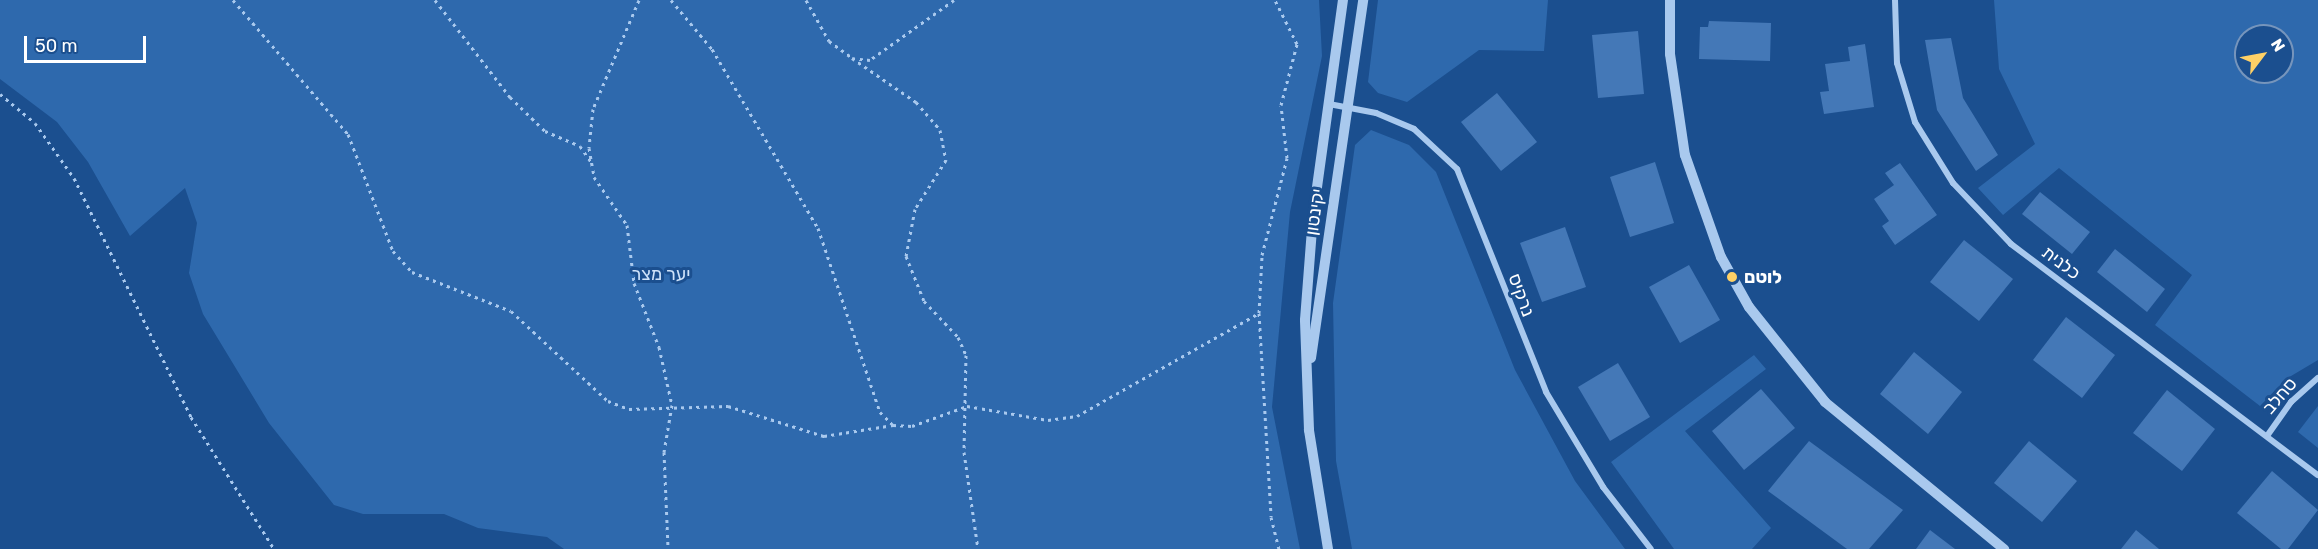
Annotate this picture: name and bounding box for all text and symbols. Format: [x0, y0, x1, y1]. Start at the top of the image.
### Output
scale bar [27, 24, 148, 62]
north arrow [2234, 24, 2294, 84]
text: 50 m [35, 35, 78, 57]
text: N [2267, 35, 2289, 55]
street label: יקינטון [1301, 187, 1329, 237]
street label: כלנית [2038, 242, 2084, 284]
park label: יער מצר [631, 263, 691, 285]
place label: לוטם [1744, 266, 1782, 288]
marker: לוטם [1725, 270, 1739, 284]
street label: נרקיס [1503, 271, 1539, 319]
street label: סחלב [2258, 373, 2302, 419]

